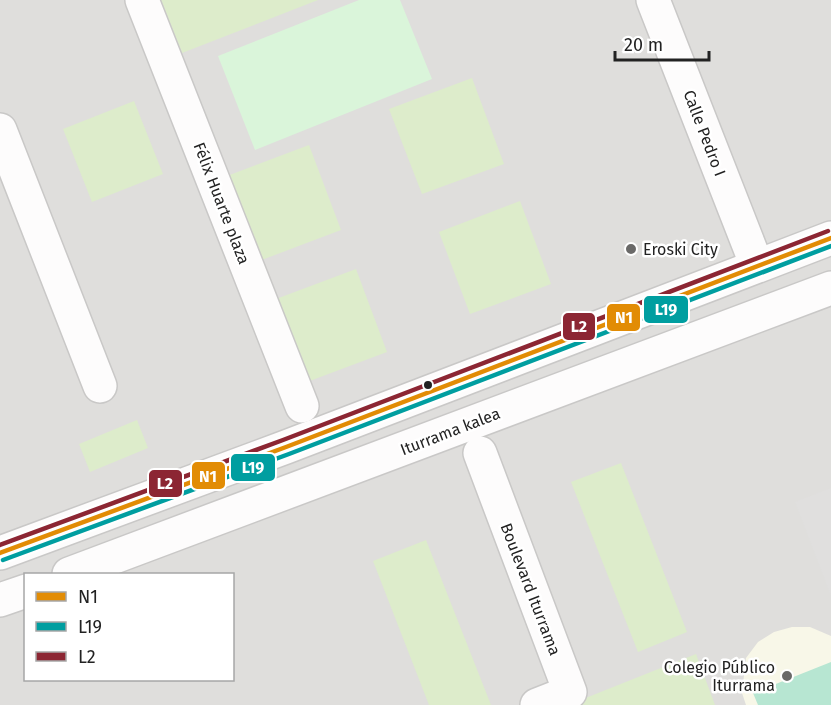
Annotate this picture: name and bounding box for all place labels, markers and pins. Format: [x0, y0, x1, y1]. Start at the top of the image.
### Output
place label: Eroski City [643, 240, 718, 259]
marker: Eroski City [624, 242, 638, 256]
unlabelled marker [422, 379, 434, 391]
place label: Colegio Público Iturrama [664, 658, 775, 695]
marker: Colegio Público Iturrama [780, 669, 794, 683]

